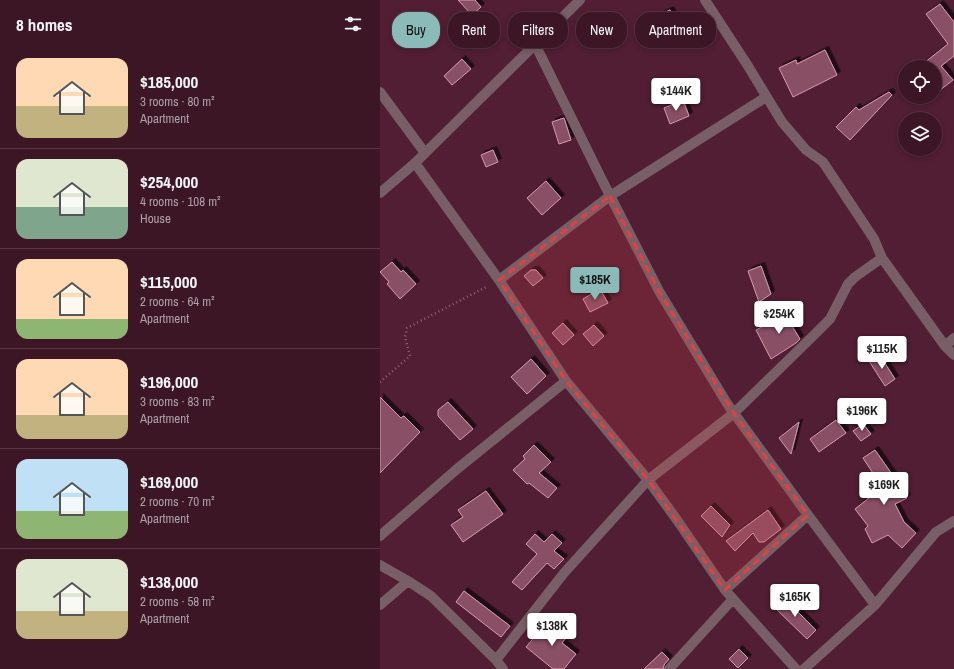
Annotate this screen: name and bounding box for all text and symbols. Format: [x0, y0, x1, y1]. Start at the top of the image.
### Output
chip: Buy [392, 12, 440, 48]
chip: Rent [448, 12, 500, 48]
chip: Filters [508, 12, 568, 48]
chip: New [576, 12, 627, 48]
chip: Apartment [635, 12, 716, 48]
text: 8 homes [16, 13, 73, 36]
icon: filters [342, 13, 364, 35]
map controls [898, 60, 942, 156]
button: locate [898, 60, 942, 104]
text: $185,000 [140, 70, 198, 93]
icon: home [48, 74, 96, 122]
pin: $144K [648, 78, 704, 112]
text: $144K [660, 82, 692, 99]
text: 3 rooms · 80 m² [140, 93, 215, 110]
text: Apartment [140, 110, 189, 127]
button: layers [898, 112, 942, 156]
text: $254,000 [140, 170, 198, 193]
icon: home [48, 175, 96, 223]
text: 4 rooms · 108 m² [140, 193, 221, 210]
text: House [140, 210, 171, 227]
pin: $185K [567, 267, 623, 301]
text: $115,000 [140, 270, 197, 293]
text: $185K [579, 271, 611, 288]
icon: home [48, 275, 96, 323]
text: 2 rooms · 64 m² [140, 293, 215, 310]
pin: $254K [751, 301, 807, 335]
text: $254K [763, 305, 795, 322]
text: Apartment [140, 310, 189, 327]
pin: $115K [854, 336, 910, 370]
text: $115K [867, 340, 897, 357]
text: $196,000 [140, 370, 198, 393]
icon: home [48, 375, 96, 423]
text: 3 rooms · 83 m² [140, 393, 215, 410]
pin: $196K [834, 398, 890, 432]
text: $196K [846, 402, 878, 419]
text: Apartment [140, 410, 189, 427]
text: $169,000 [140, 470, 198, 493]
pin: $169K [856, 472, 912, 506]
icon: home [48, 475, 96, 523]
text: $169K [868, 476, 900, 493]
text: 2 rooms · 70 m² [140, 493, 215, 510]
text: Apartment [140, 510, 189, 527]
text: $138,000 [140, 570, 198, 593]
icon: home [48, 575, 96, 623]
pin: $165K [767, 584, 823, 618]
text: $165K [779, 588, 811, 605]
text: 2 rooms · 58 m² [140, 593, 215, 610]
text: Apartment [140, 610, 189, 627]
pin: $138K [524, 613, 580, 647]
text: $138K [536, 617, 568, 634]

